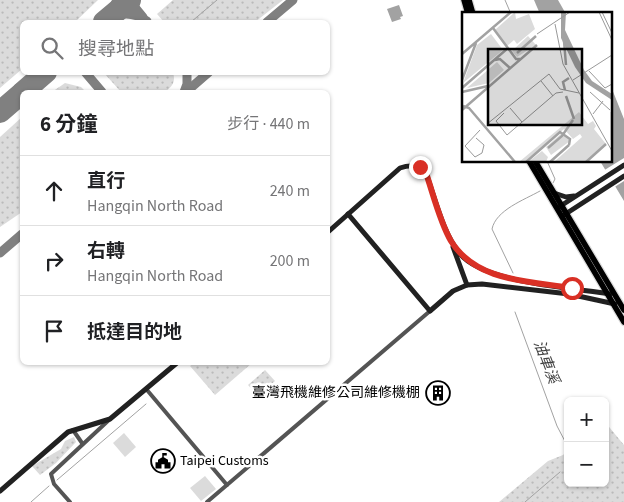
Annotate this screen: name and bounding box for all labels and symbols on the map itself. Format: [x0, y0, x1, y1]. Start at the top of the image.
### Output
inset map [462, 12, 612, 162]
route end [409, 156, 432, 179]
route start [561, 277, 584, 300]
water label: 油車溪 [528, 337, 565, 389]
building icon: 臺灣飛機維修公司維修機棚 [425, 380, 451, 406]
place label: 臺灣飛機維修公司維修機棚 [252, 383, 420, 403]
public building icon: Taipei Customs [150, 448, 176, 474]
place label: Taipei Customs [180, 451, 269, 471]

